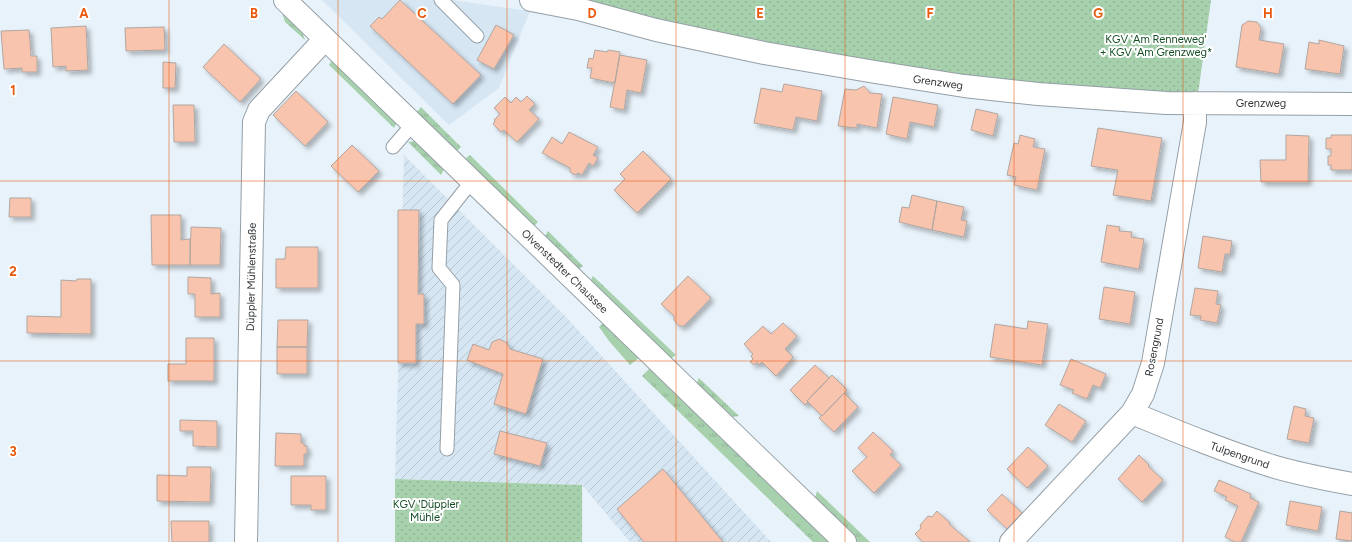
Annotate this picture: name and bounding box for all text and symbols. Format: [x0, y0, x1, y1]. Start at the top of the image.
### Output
text: A [79, 6, 89, 21]
text: B [250, 6, 258, 21]
text: C [417, 6, 427, 21]
text: D [587, 6, 597, 21]
text: E [756, 6, 764, 21]
text: F [926, 6, 934, 21]
text: G [1093, 6, 1103, 21]
text: H [1263, 6, 1273, 21]
park label: KGV 'Am Renneweg' + KGV 'Am Grenzweg* [1100, 33, 1212, 59]
street label: Grenzweg [912, 73, 964, 92]
text: 1 [10, 83, 16, 98]
street label: Grenzweg [1236, 97, 1286, 110]
street label: Düppler Mühlenstraße [244, 223, 259, 331]
street label: Olvenstedter Chaussee [519, 227, 611, 316]
text: 2 [9, 264, 17, 279]
street label: Rosengrund [1142, 317, 1167, 378]
street label: Tulpengrund [1209, 439, 1271, 472]
text: 3 [9, 444, 17, 459]
park label: KGV 'Düppler Mühle' [393, 498, 460, 524]

